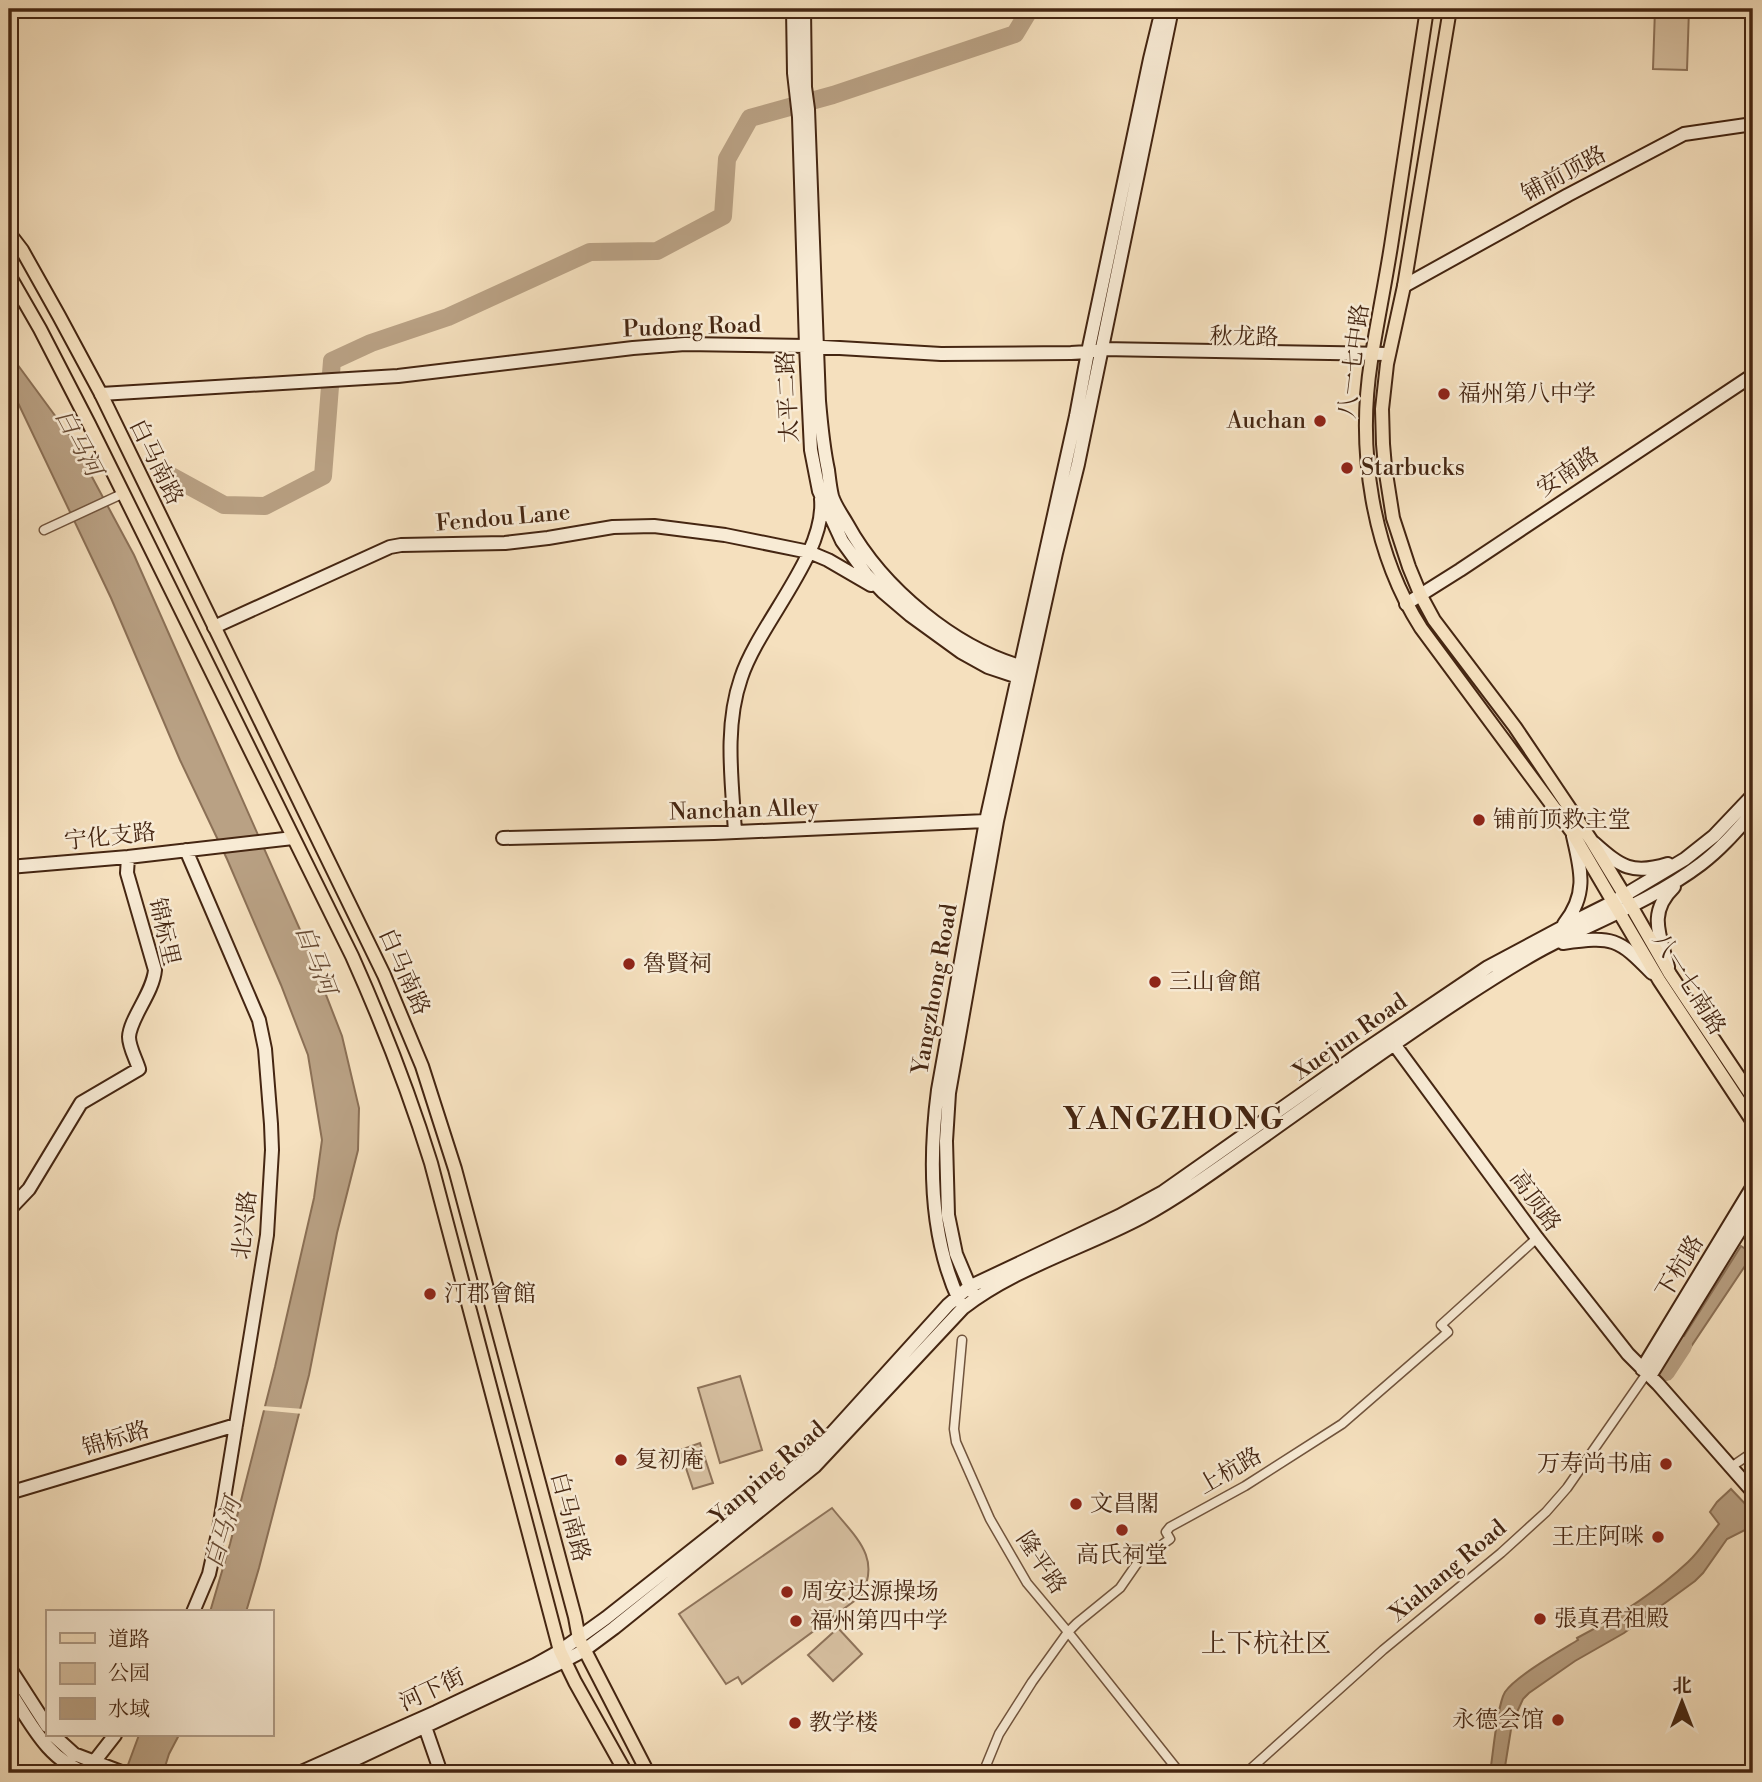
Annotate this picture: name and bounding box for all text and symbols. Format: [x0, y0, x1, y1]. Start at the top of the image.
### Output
street label: 铺前顶路 [1517, 140, 1611, 208]
street label: 八一七中路 [1333, 302, 1375, 420]
street label: Pudong Road [622, 311, 762, 343]
street label: 秋龙路 [1209, 322, 1279, 352]
street label: 太平二路 [772, 350, 804, 444]
place label: 福州第八中学 [1458, 380, 1596, 408]
marker: 福州第八中学 [1436, 386, 1452, 402]
water label: 白马河 [48, 404, 110, 485]
place label: Auchan [1226, 407, 1306, 435]
marker: Auchan [1312, 413, 1328, 429]
street label: 白马南路 [123, 415, 189, 509]
street label: 安南路 [1532, 441, 1604, 503]
place label: Starbucks [1361, 454, 1465, 482]
marker: Starbucks [1339, 460, 1355, 476]
street label: Fendou Lane [435, 498, 571, 538]
street label: Nanchan Alley [669, 793, 820, 827]
place label: 铺前顶救主堂 [1493, 806, 1631, 834]
marker: 铺前顶救主堂 [1471, 812, 1487, 828]
street label: 宁化支路 [63, 818, 157, 856]
street label: 锦标里 [143, 895, 185, 969]
street label: Yangzhong Road [906, 902, 964, 1077]
water label: 白马河 [288, 921, 343, 1003]
street label: 白马南路 [373, 924, 435, 1020]
street label: 八一七南路 [1647, 928, 1731, 1040]
place label: 魯賢祠 [643, 950, 712, 978]
marker: 魯賢祠 [621, 956, 637, 972]
place label: 三山會館 [1169, 968, 1261, 996]
marker: 三山會館 [1147, 974, 1163, 990]
street label: Xuejun Road [1287, 987, 1412, 1087]
district label: YANGZHONG [1063, 1101, 1285, 1139]
street label: 高顶路 [1503, 1165, 1567, 1237]
street label: 北兴路 [227, 1189, 263, 1261]
street label: 下杭路 [1650, 1230, 1710, 1304]
place label: 汀郡會館 [444, 1280, 536, 1308]
marker: 汀郡會館 [422, 1286, 438, 1302]
street label: Yanping Road [704, 1415, 831, 1531]
street label: 锦标路 [79, 1416, 153, 1462]
street label: 上杭路 [1193, 1442, 1267, 1500]
place label: 复初庵 [635, 1446, 704, 1474]
place label: 万寿尚书庙 [1537, 1450, 1652, 1478]
marker: 复初庵 [613, 1452, 629, 1468]
marker: 万寿尚书庙 [1658, 1456, 1674, 1472]
street label: 白马南路 [545, 1469, 595, 1565]
water label: 白马河 [199, 1490, 250, 1572]
place label: 文昌閣 [1090, 1490, 1159, 1518]
marker: 文昌閣 [1068, 1496, 1084, 1512]
street label: Xiahang Road [1383, 1514, 1512, 1629]
marker: 高氏祠堂 [1114, 1522, 1130, 1538]
place label: 王庄阿咪 [1552, 1523, 1644, 1551]
street label: 隆平路 [1010, 1527, 1072, 1599]
marker: 王庄阿咪 [1650, 1529, 1666, 1545]
place label: 高氏祠堂 [1076, 1541, 1168, 1569]
place label: 周安达源操场 [801, 1578, 939, 1606]
marker: 周安达源操场 [779, 1584, 795, 1600]
place label: 張真君祖殿 [1554, 1605, 1669, 1633]
place label: 福州第四中学 [810, 1607, 948, 1635]
legend [46, 1610, 273, 1736]
marker: 張真君祖殿 [1532, 1611, 1548, 1627]
marker: 福州第四中学 [788, 1613, 804, 1629]
text: 道路 [108, 1627, 150, 1653]
district label: 上下杭社区 [1201, 1628, 1331, 1660]
text: 公园 [108, 1661, 150, 1687]
street label: 河下街 [395, 1663, 469, 1717]
north arrow [1646, 1666, 1716, 1736]
text: 北 [1672, 1674, 1692, 1698]
text: 水域 [108, 1697, 150, 1723]
place label: 永德会馆 [1452, 1706, 1544, 1734]
place label: 教学楼 [809, 1709, 878, 1737]
marker: 永德会馆 [1550, 1712, 1566, 1728]
marker: 教学楼 [787, 1715, 803, 1731]

